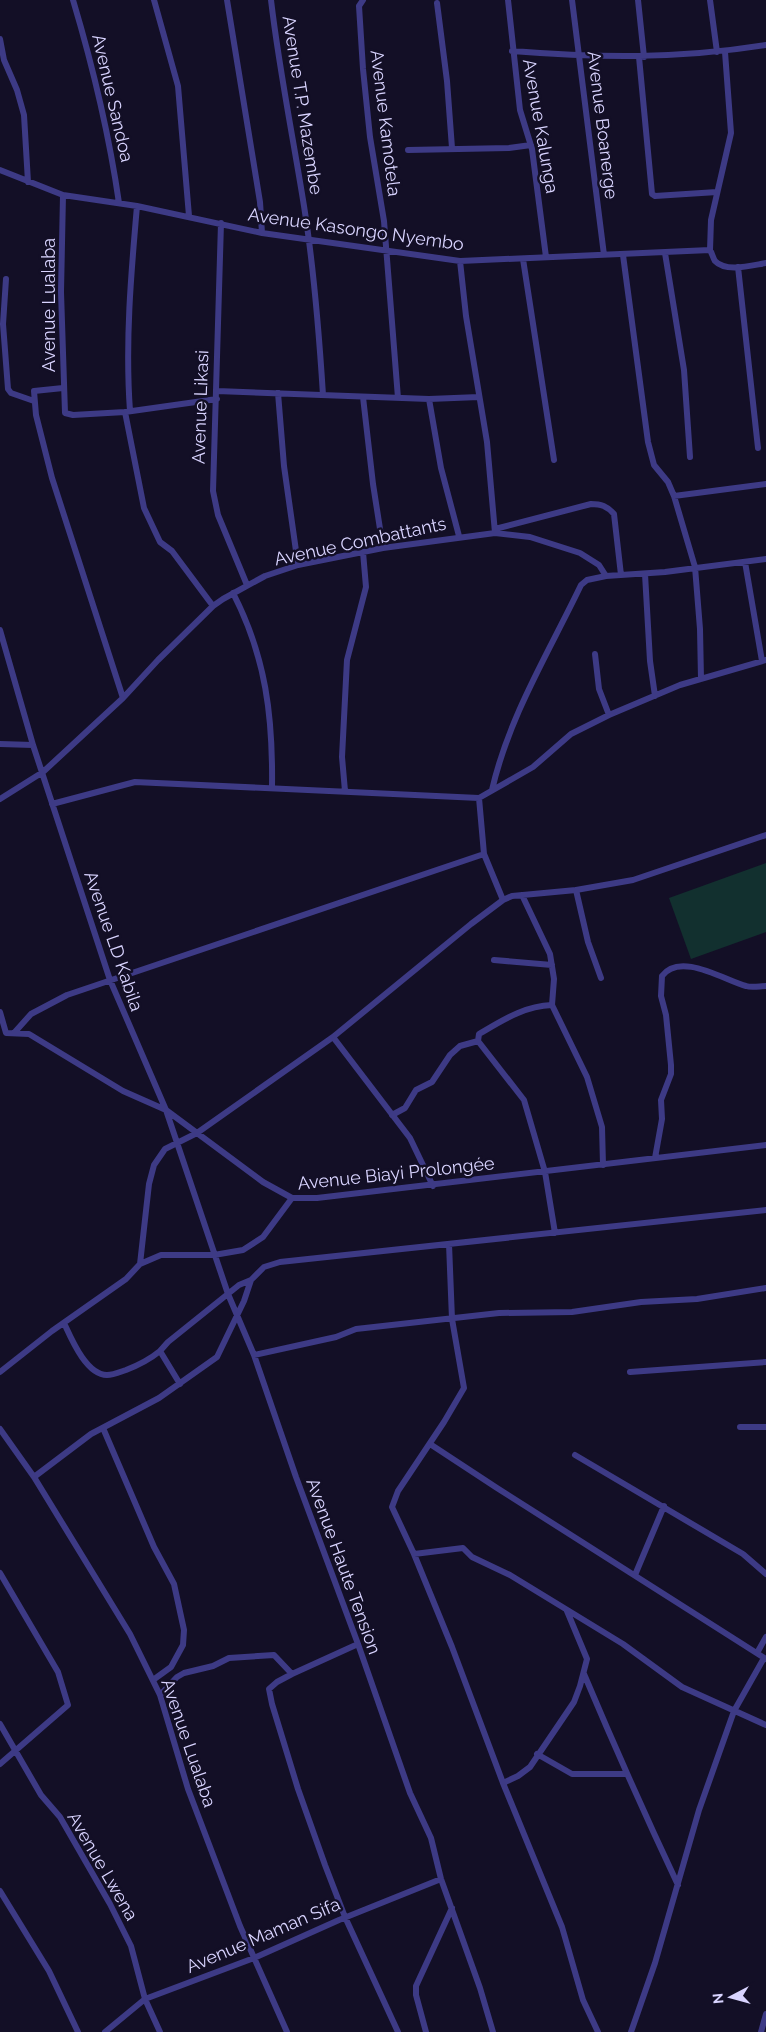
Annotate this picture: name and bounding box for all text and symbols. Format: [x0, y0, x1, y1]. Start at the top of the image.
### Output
street label: Avenue T.P. Mazembe [278, 14, 328, 196]
street label: Avenue Sandoa [88, 32, 138, 164]
street label: Avenue Kamotela [367, 49, 405, 197]
street label: Avenue Boanerge [583, 50, 623, 201]
street label: Avenue Kalunga [519, 57, 563, 195]
street label: Avenue Kasongo Nyembo [247, 203, 466, 255]
street label: Avenue Lualaba [38, 238, 59, 372]
street label: Avenue Likasi [188, 350, 212, 464]
street label: Avenue Combattants [272, 512, 448, 569]
street label: Avenue LD Kabila [80, 868, 148, 1014]
street label: Avenue Biayi Prolongée [297, 1152, 496, 1194]
street label: Avenue Haute Tension [302, 1475, 386, 1657]
street label: Avenue Lualaba [157, 1676, 221, 1810]
street label: Avenue Lwena [63, 1808, 143, 1924]
street label: Avenue Maman Sifa [183, 1893, 343, 1977]
north arrow [706, 1972, 756, 2022]
text: N [710, 1992, 727, 2005]

